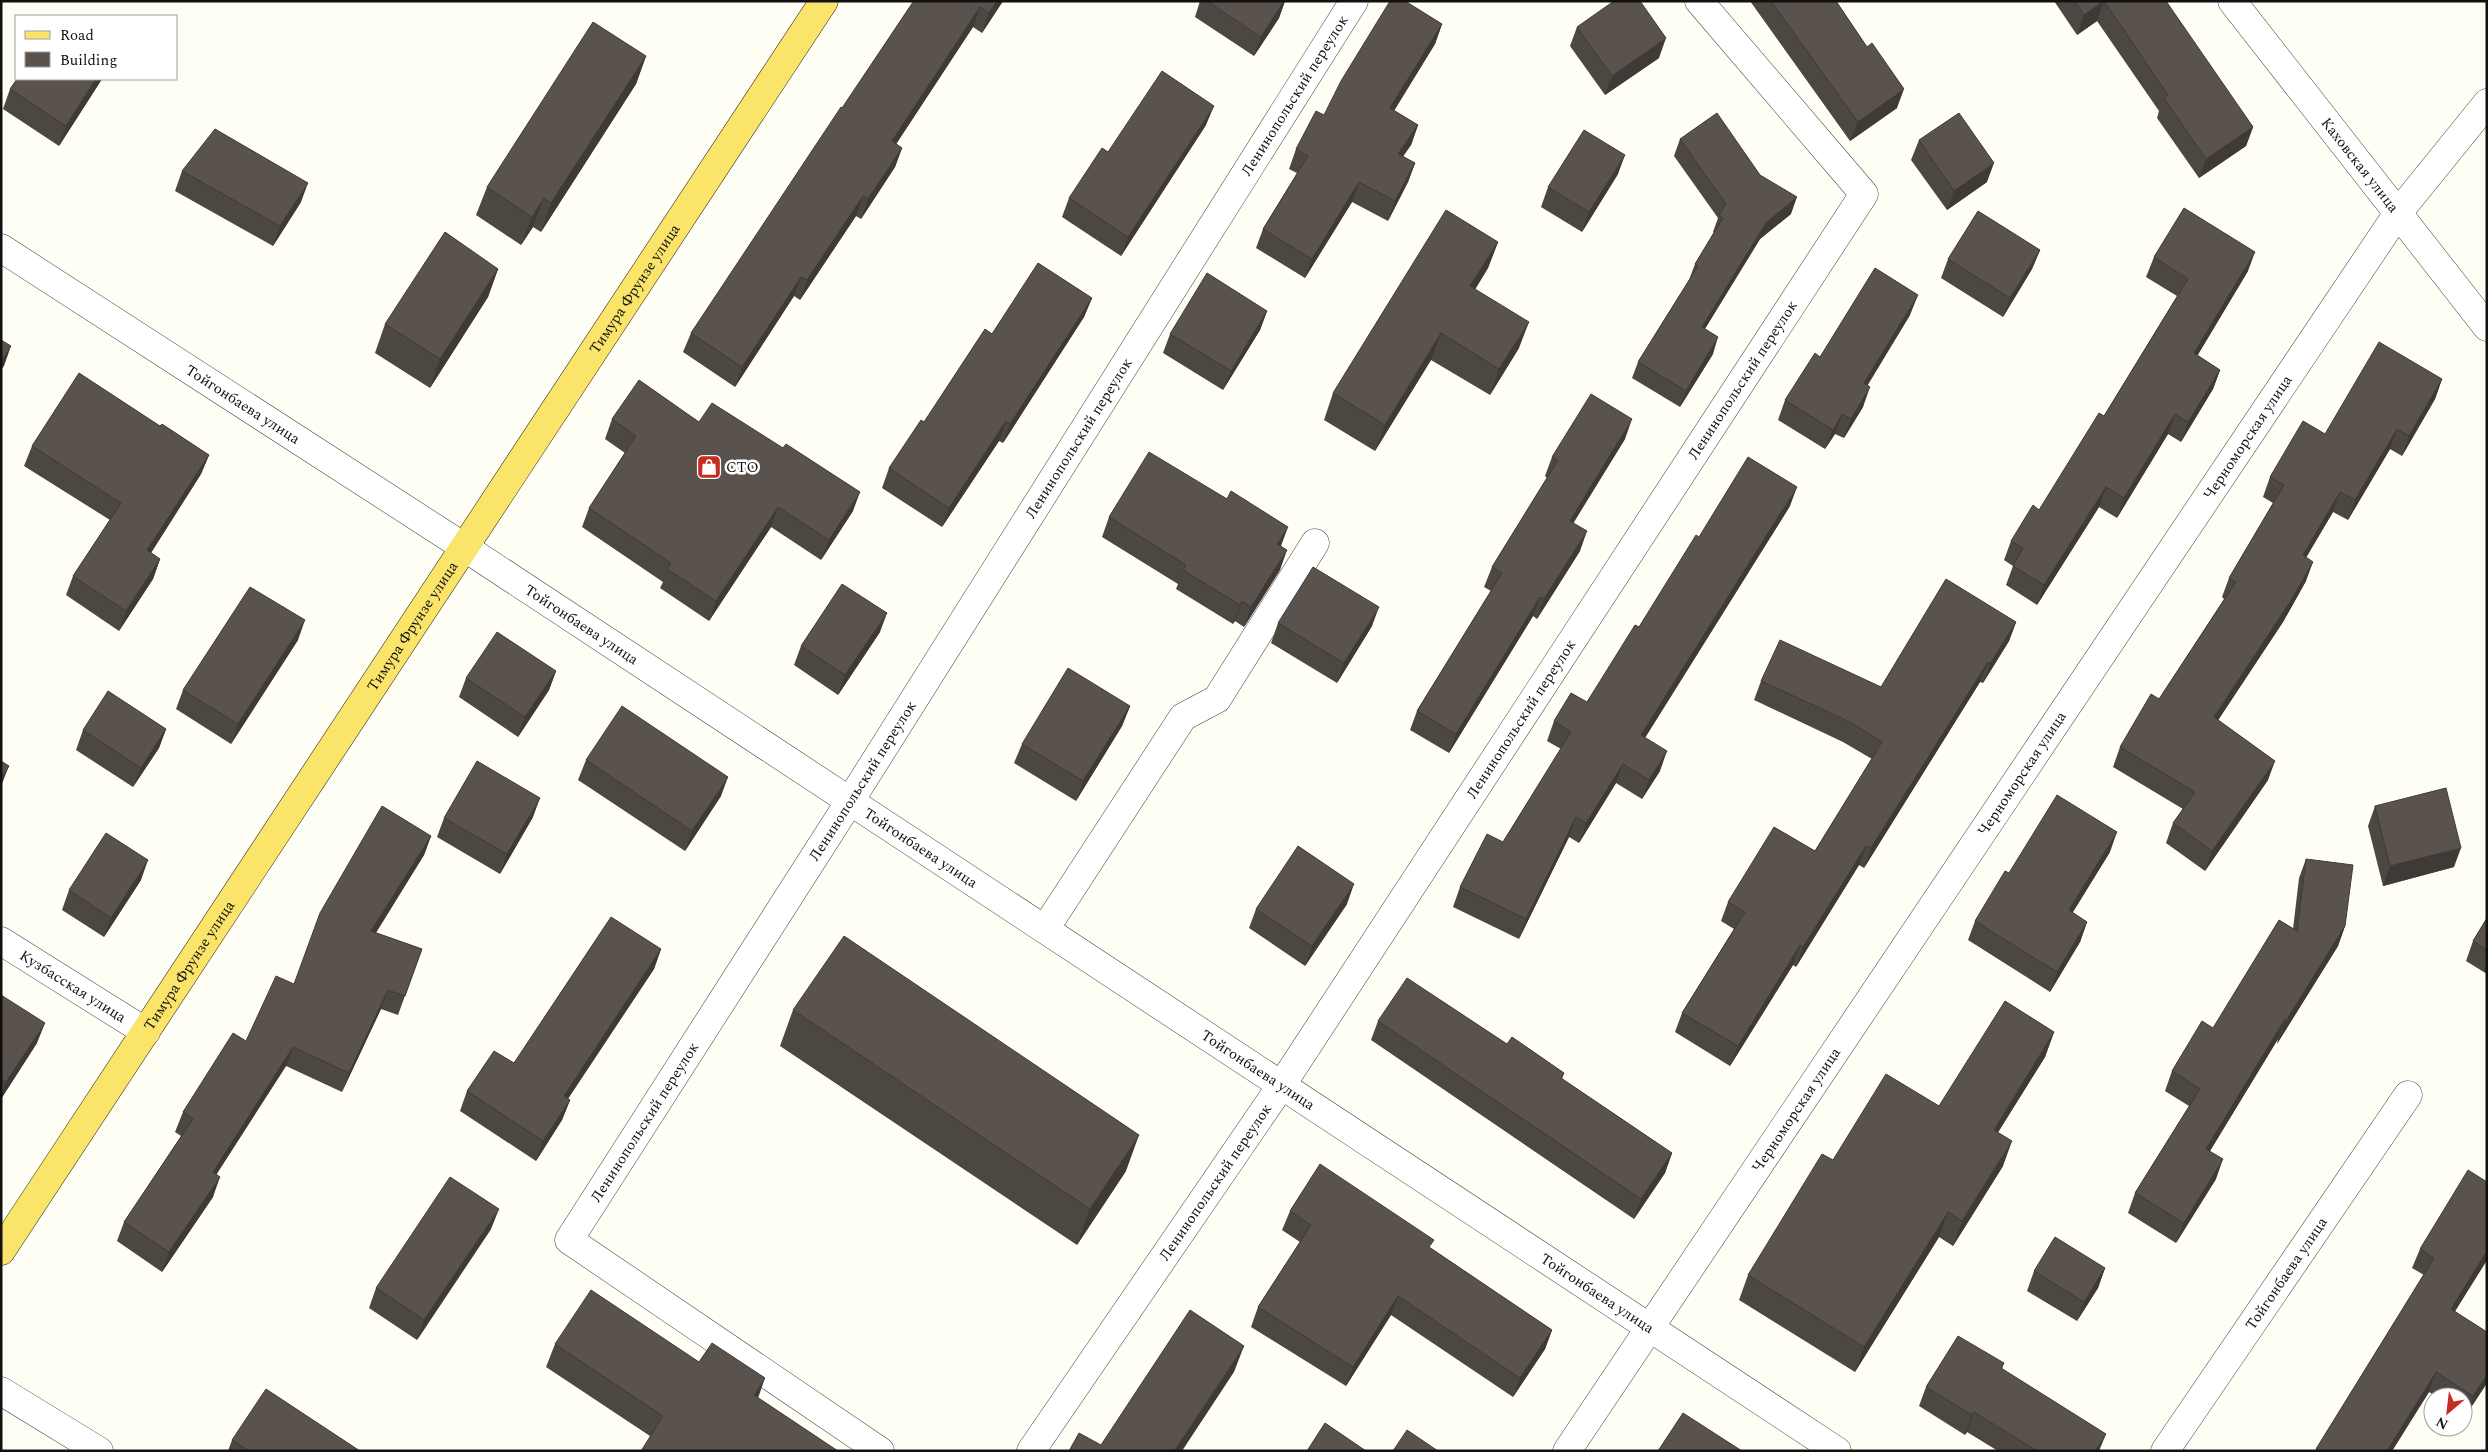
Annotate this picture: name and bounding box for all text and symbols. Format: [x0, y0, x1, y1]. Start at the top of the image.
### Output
street label: Ленинопольский переулок [1236, 11, 1354, 181]
legend [15, 15, 178, 80]
text: Road [60, 24, 94, 47]
text: Building [60, 49, 117, 72]
street label: Каховская улица [2315, 113, 2405, 218]
street label: Тимура Фрунзе улица [584, 219, 687, 359]
street label: Ленинопольский переулок [1682, 296, 1804, 464]
street label: Ленинопольский переулок [1020, 353, 1138, 523]
street label: Тойгонбаева улица [181, 359, 305, 451]
street label: Черноморская улица [2198, 370, 2298, 504]
shop icon: СТО [696, 454, 722, 480]
place label: СТО [726, 456, 759, 479]
street label: Тимура Фрунзе улица [361, 556, 464, 696]
street label: Тойгонбаева улица [520, 579, 644, 671]
street label: Ленинопольский переулок [1461, 635, 1582, 803]
street label: Ленинопольский переулок [803, 696, 923, 866]
street label: Черноморская улица [1972, 706, 2073, 841]
street label: Тойгонбаева улица [859, 802, 983, 895]
street label: Тимура Фрунзе улица [138, 895, 241, 1035]
street label: Кузбасская улица [15, 944, 131, 1029]
street label: Тойгонбаева улица [1196, 1024, 1320, 1117]
street label: Ленинопольский переулок [585, 1038, 705, 1207]
street label: Черноморская улица [1746, 1042, 1847, 1177]
street label: Ленинопольский переулок [1153, 1099, 1278, 1266]
street label: Тойгонбаева улица [2240, 1212, 2334, 1335]
street label: Тойгонбаева улица [1535, 1248, 1659, 1340]
north arrow [2423, 1387, 2473, 1437]
text: N [2432, 1411, 2452, 1435]

